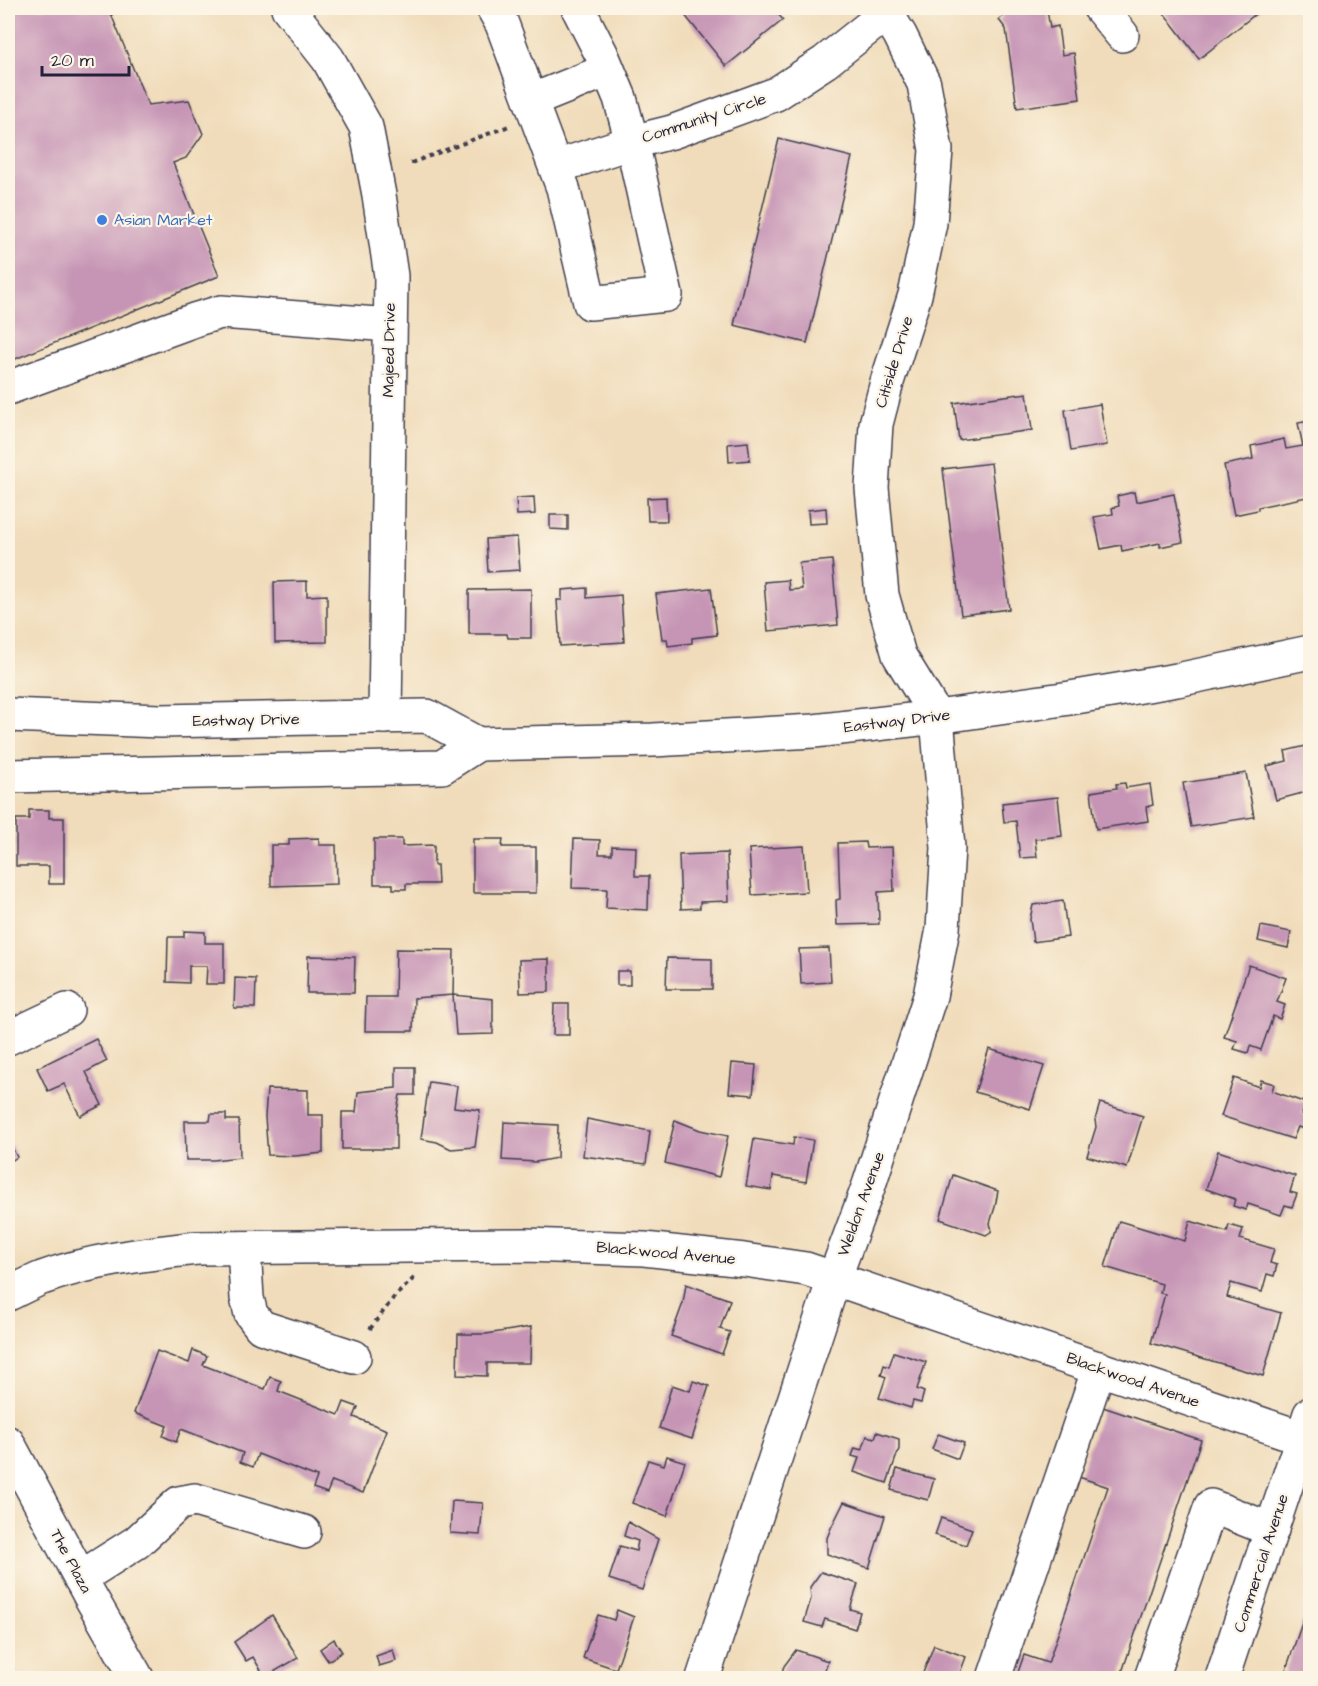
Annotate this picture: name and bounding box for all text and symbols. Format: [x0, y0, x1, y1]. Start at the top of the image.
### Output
scale bar [42, 39, 129, 77]
text: 20 m [51, 48, 94, 73]
street label: Community Circle [639, 87, 770, 149]
place label: Asian Market [114, 209, 213, 231]
marker: Asian Market [95, 213, 109, 227]
street label: Majeed Drive [377, 302, 401, 398]
street label: Citiside Drive [870, 313, 918, 411]
street label: Eastway Drive [843, 704, 952, 739]
street label: Eastway Drive [192, 708, 300, 733]
street label: Weldon Avenue [832, 1148, 890, 1259]
street label: Blackwood Avenue [596, 1236, 737, 1270]
street label: Blackwood Avenue [1063, 1347, 1203, 1413]
street label: Commercial Avenue [1228, 1491, 1294, 1635]
street label: The Plaza [45, 1525, 97, 1597]

